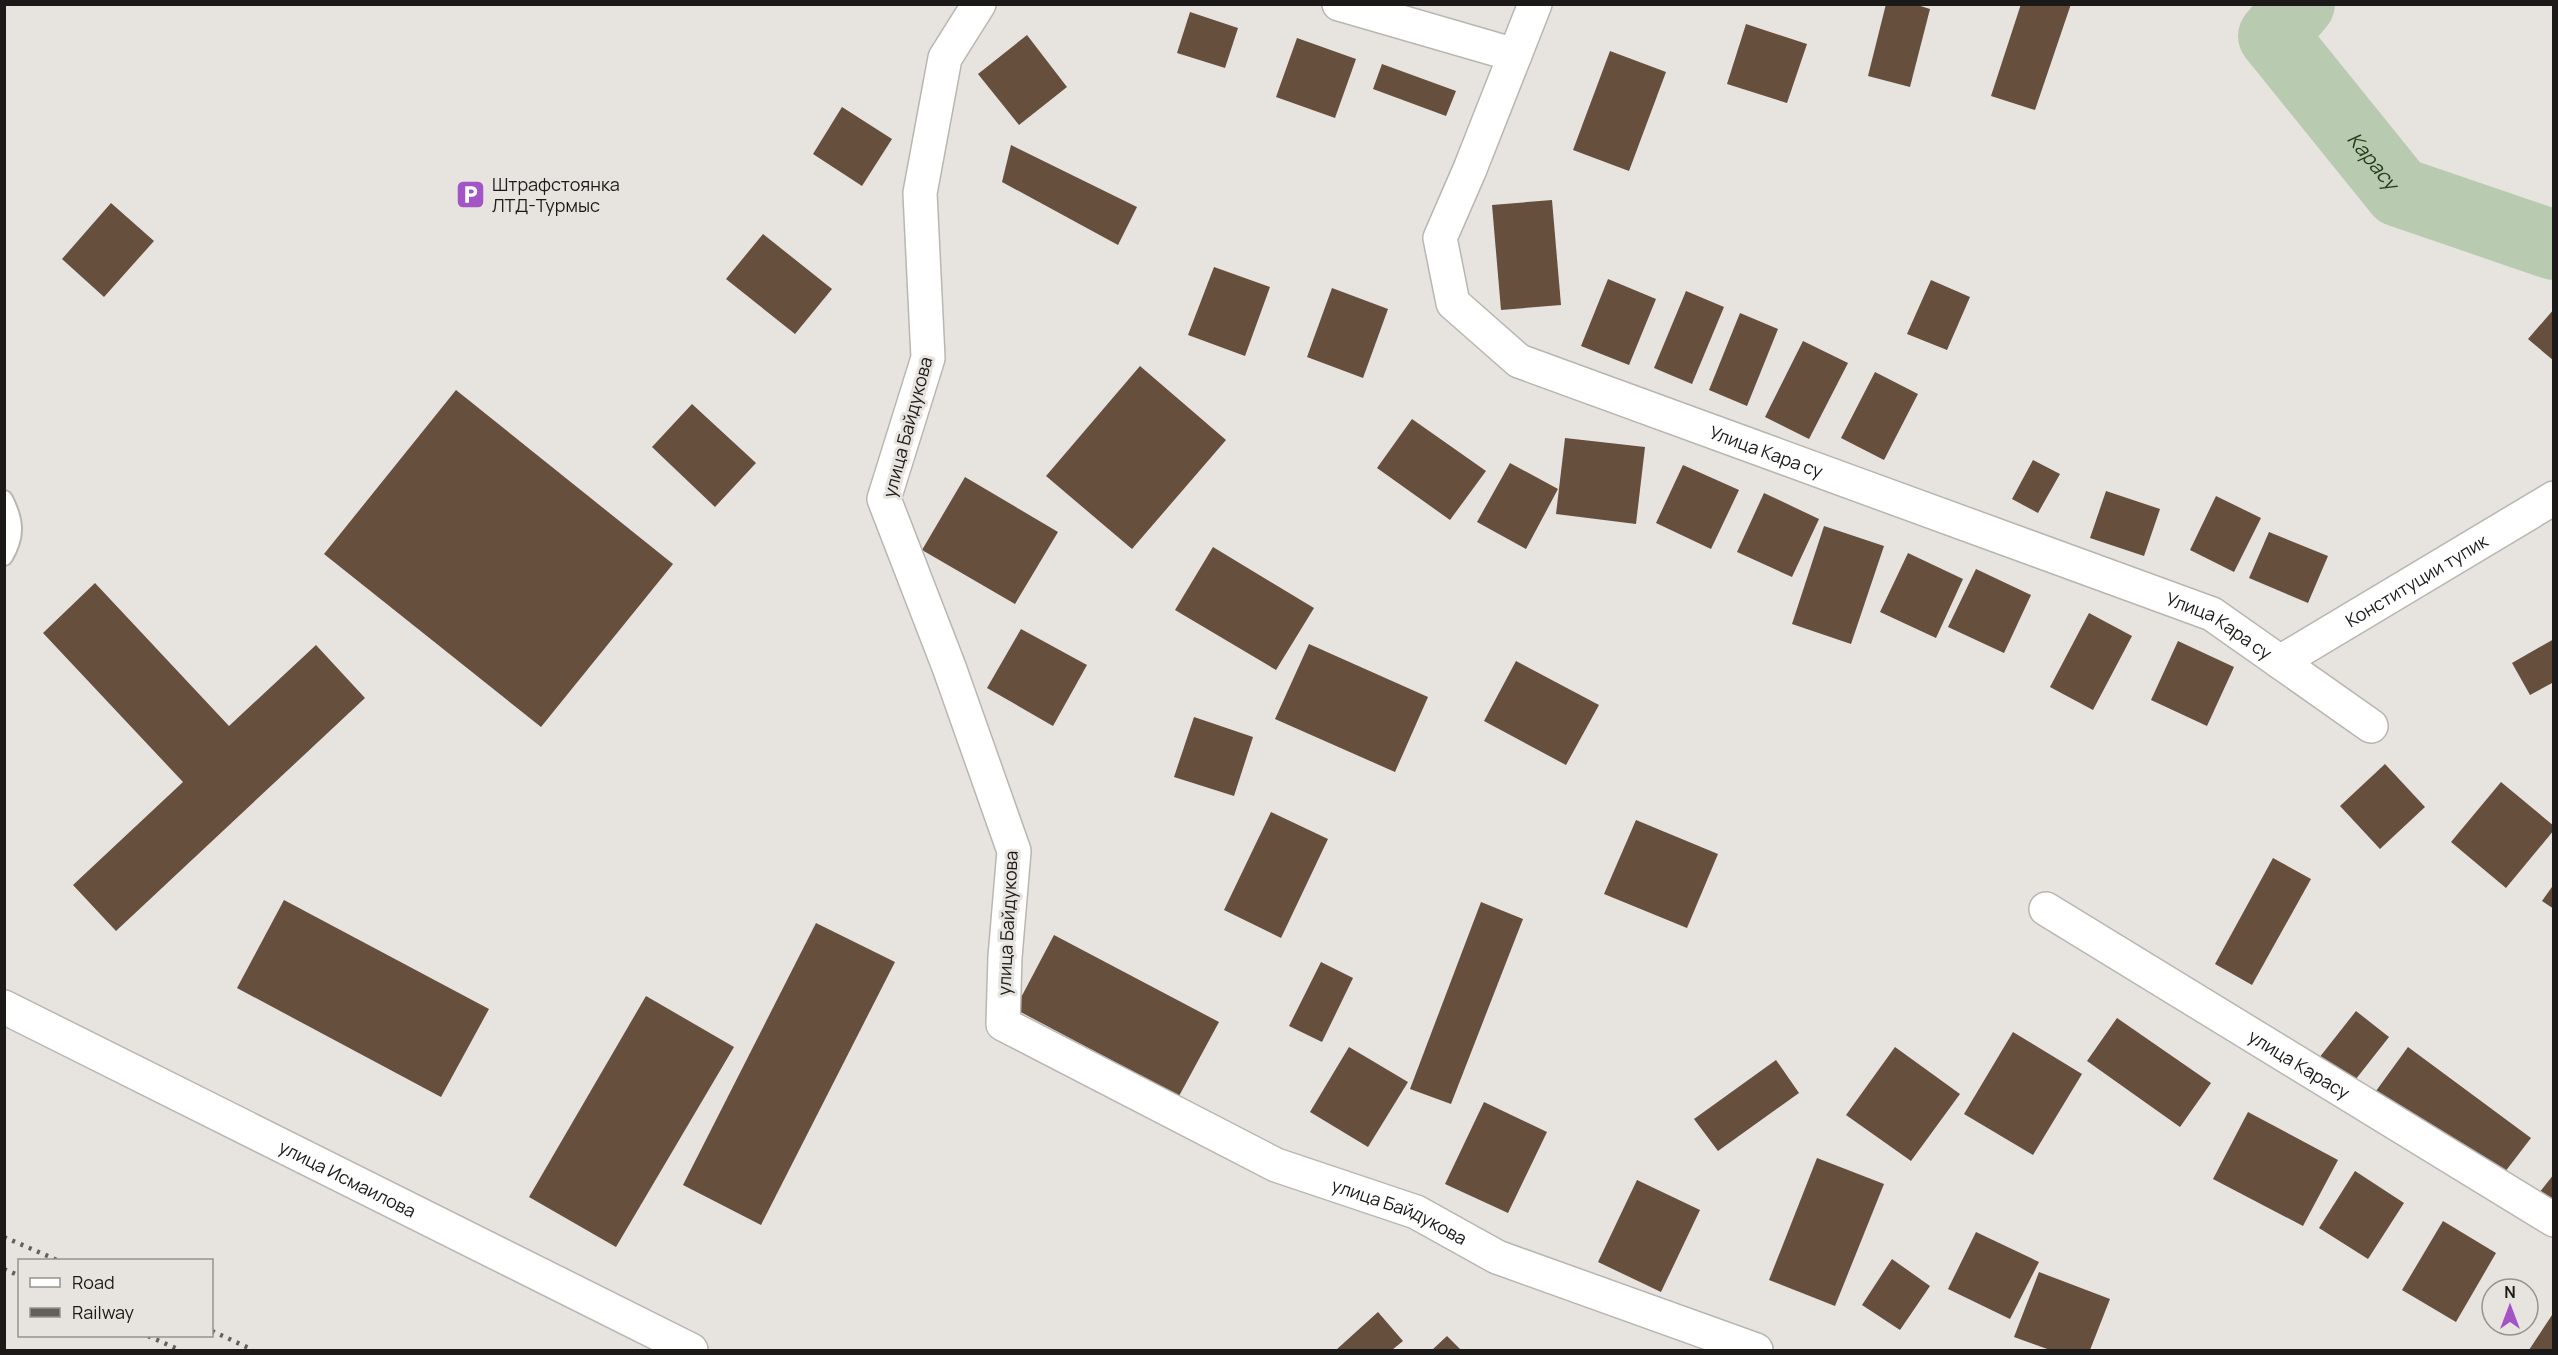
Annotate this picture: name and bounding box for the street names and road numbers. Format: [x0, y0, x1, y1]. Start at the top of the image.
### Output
street label: улица Байдукова [877, 354, 937, 500]
street label: Улица Кара су [1706, 420, 1827, 483]
street label: Конституции тупик [2341, 528, 2493, 632]
street label: Улица Кара су [2163, 586, 2277, 665]
street label: улица Байдукова [991, 850, 1023, 996]
street label: улица Карасу [2244, 1024, 2355, 1105]
street label: улица Исмаилова [275, 1134, 420, 1223]
street label: улица Байдукова [1329, 1173, 1472, 1250]

